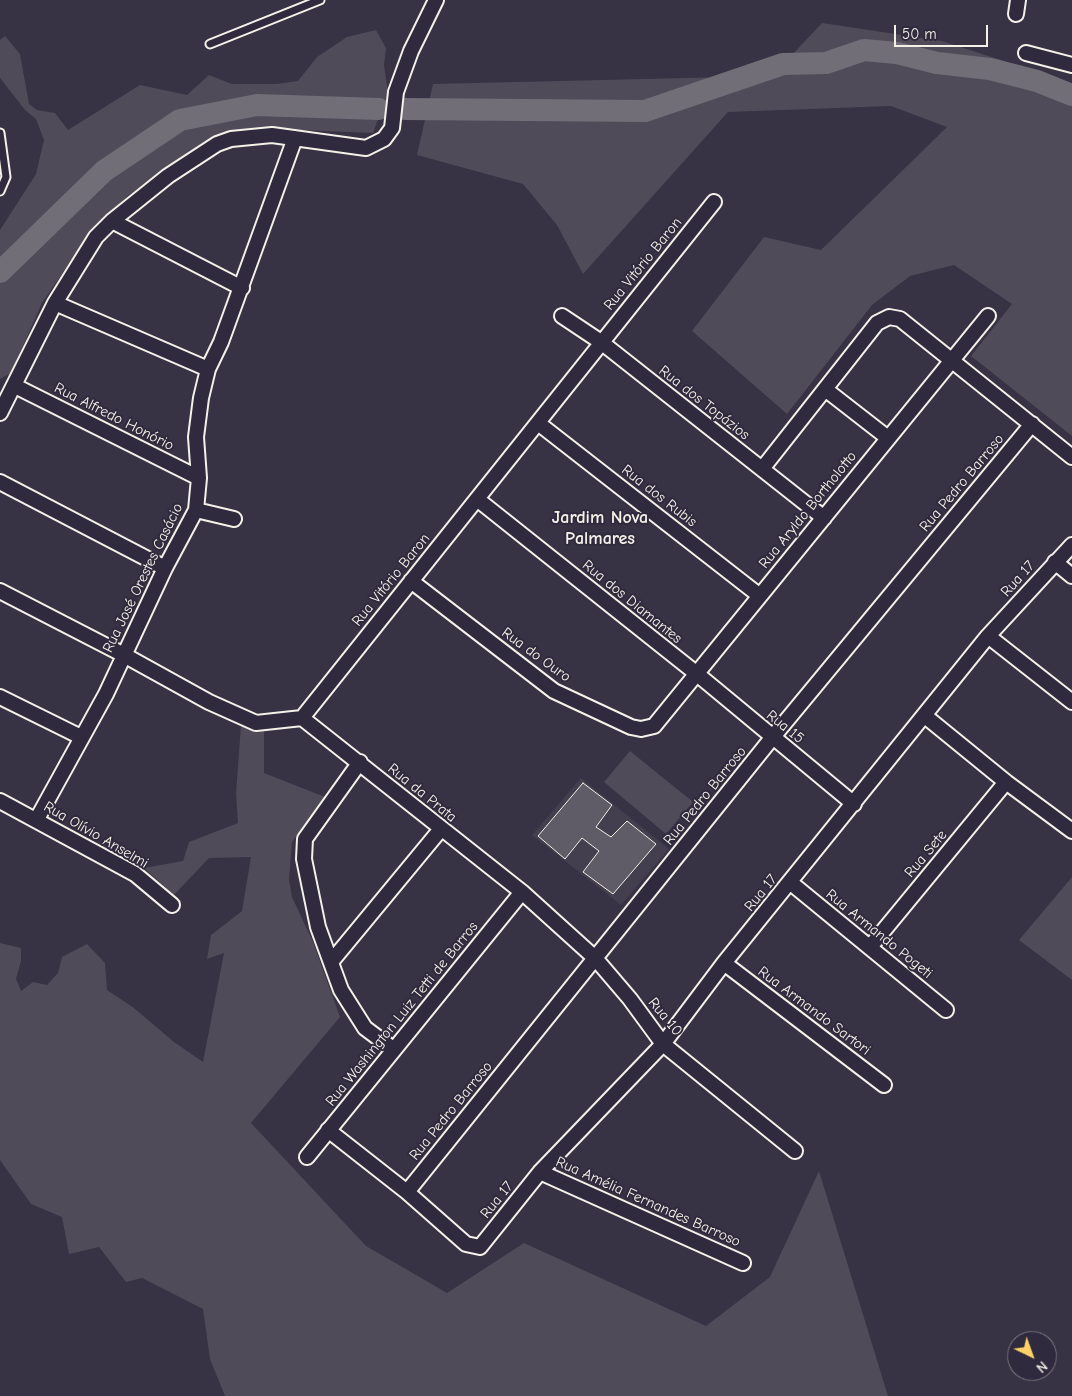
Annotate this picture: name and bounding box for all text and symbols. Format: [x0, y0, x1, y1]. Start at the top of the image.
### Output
scale bar [897, 15, 991, 47]
text: 50 m [902, 25, 937, 43]
street label: Rua Vitório Baron [600, 214, 686, 314]
street label: Rua dos Topázios [655, 362, 753, 444]
street label: Rua Alfredo Honório [51, 379, 177, 455]
street label: Rua Pedro Barroso [916, 431, 1008, 535]
street label: Rua Aryldo Bortholotto [755, 448, 861, 572]
street label: Rua dos Rubis [618, 461, 700, 531]
street label: Rua José Orestes Casácio [99, 500, 187, 656]
district label: Jardim Nova Palmares [552, 507, 648, 550]
street label: Rua Vitório Baron [348, 530, 434, 630]
street label: Rua dos Diamantes [579, 556, 685, 648]
street label: Rua 17 [997, 557, 1039, 601]
street label: Rua do Ouro [498, 624, 574, 686]
street label: Rua 15 [762, 706, 808, 748]
street label: Rua Pedro Barroso [660, 743, 750, 849]
street label: Rua da Prata [384, 760, 460, 826]
street label: Rua Olívio Anselmi [40, 798, 152, 872]
street label: Rua Sete [901, 827, 951, 881]
street label: Rua 17 [741, 871, 781, 915]
street label: Rua Armando Pogeti [822, 885, 936, 983]
street label: Rua Washington Luiz Tetti de Barros [322, 918, 482, 1110]
street label: Rua Armando Sartori [754, 963, 874, 1059]
street label: Rua 10 [644, 994, 686, 1040]
street label: Rua Pedro Barroso [406, 1058, 496, 1164]
street label: Rua Amélia Fernandes Barroso [553, 1153, 743, 1251]
street label: Rua 17 [477, 1178, 517, 1222]
north arrow [1007, 1331, 1057, 1381]
text: N [1033, 1357, 1051, 1376]

